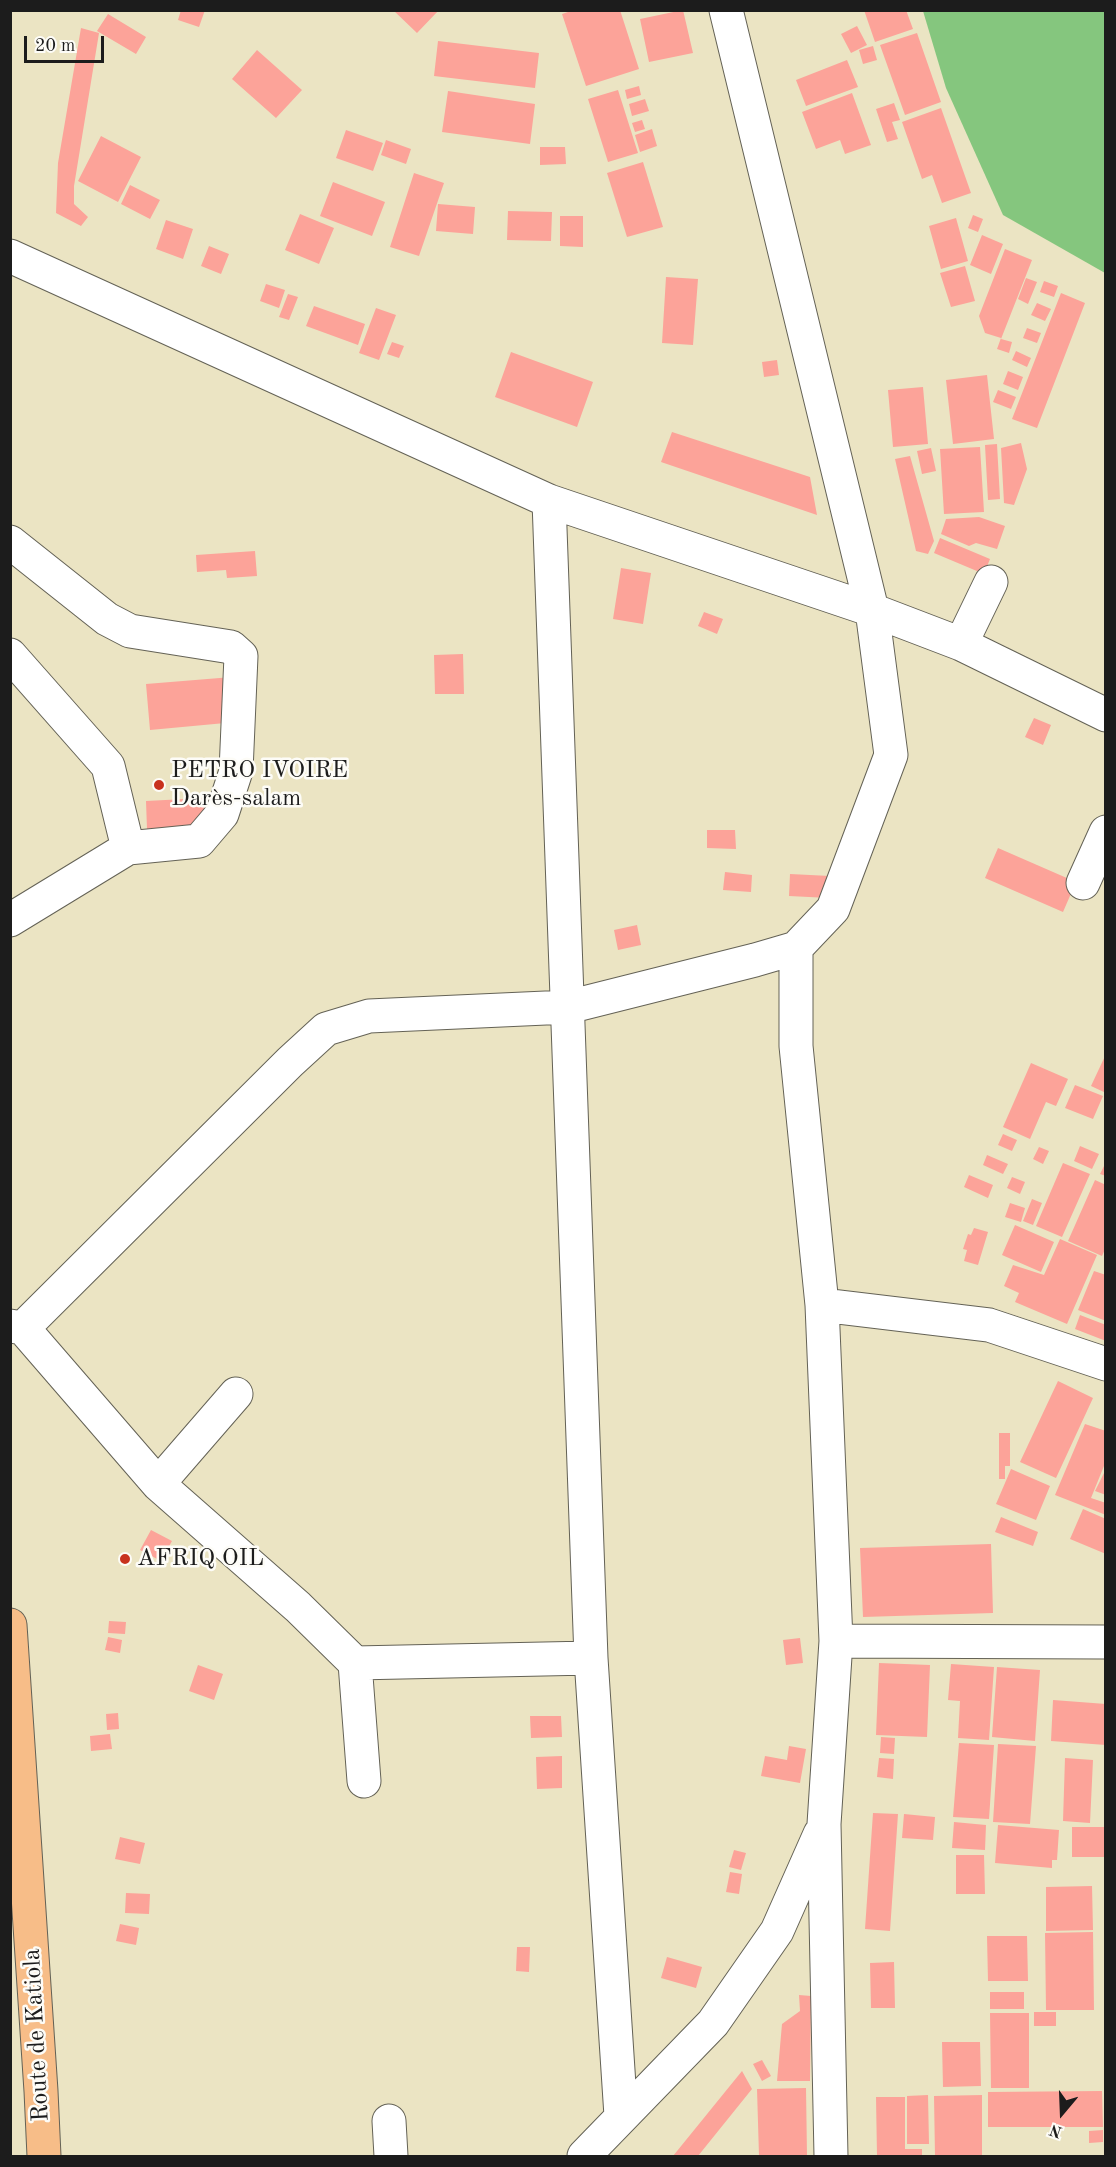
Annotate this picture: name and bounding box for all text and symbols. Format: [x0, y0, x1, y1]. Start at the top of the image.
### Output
scale bar [27, 24, 106, 62]
text: 20 m [35, 37, 75, 55]
place label: PETRO IVOIRE Darès-salam [171, 757, 348, 813]
marker: PETRO IVOIRE Darès-salam [152, 778, 166, 792]
place label: AFRIQ OIL [137, 1545, 264, 1573]
marker: AFRIQ OIL [118, 1552, 132, 1566]
street label: Route de Katiola [18, 1948, 56, 2122]
north arrow [1032, 2083, 1092, 2143]
text: N [1048, 2120, 1065, 2140]

